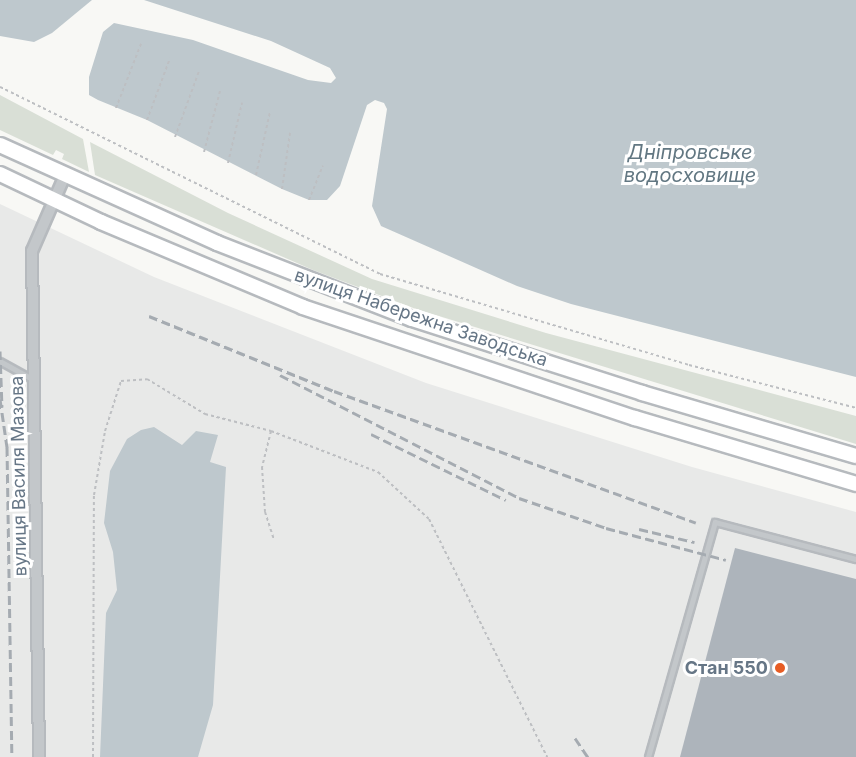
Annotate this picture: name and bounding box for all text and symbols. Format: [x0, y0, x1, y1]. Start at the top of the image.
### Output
water label: Дніпровське водосховище [624, 140, 756, 187]
street label: вулиця Набережна Заводська [292, 264, 550, 372]
street label: вулиця Василя Мазова [6, 375, 32, 577]
place label: Стан 550 [685, 657, 768, 679]
marker: Стан 550 [773, 661, 787, 675]

